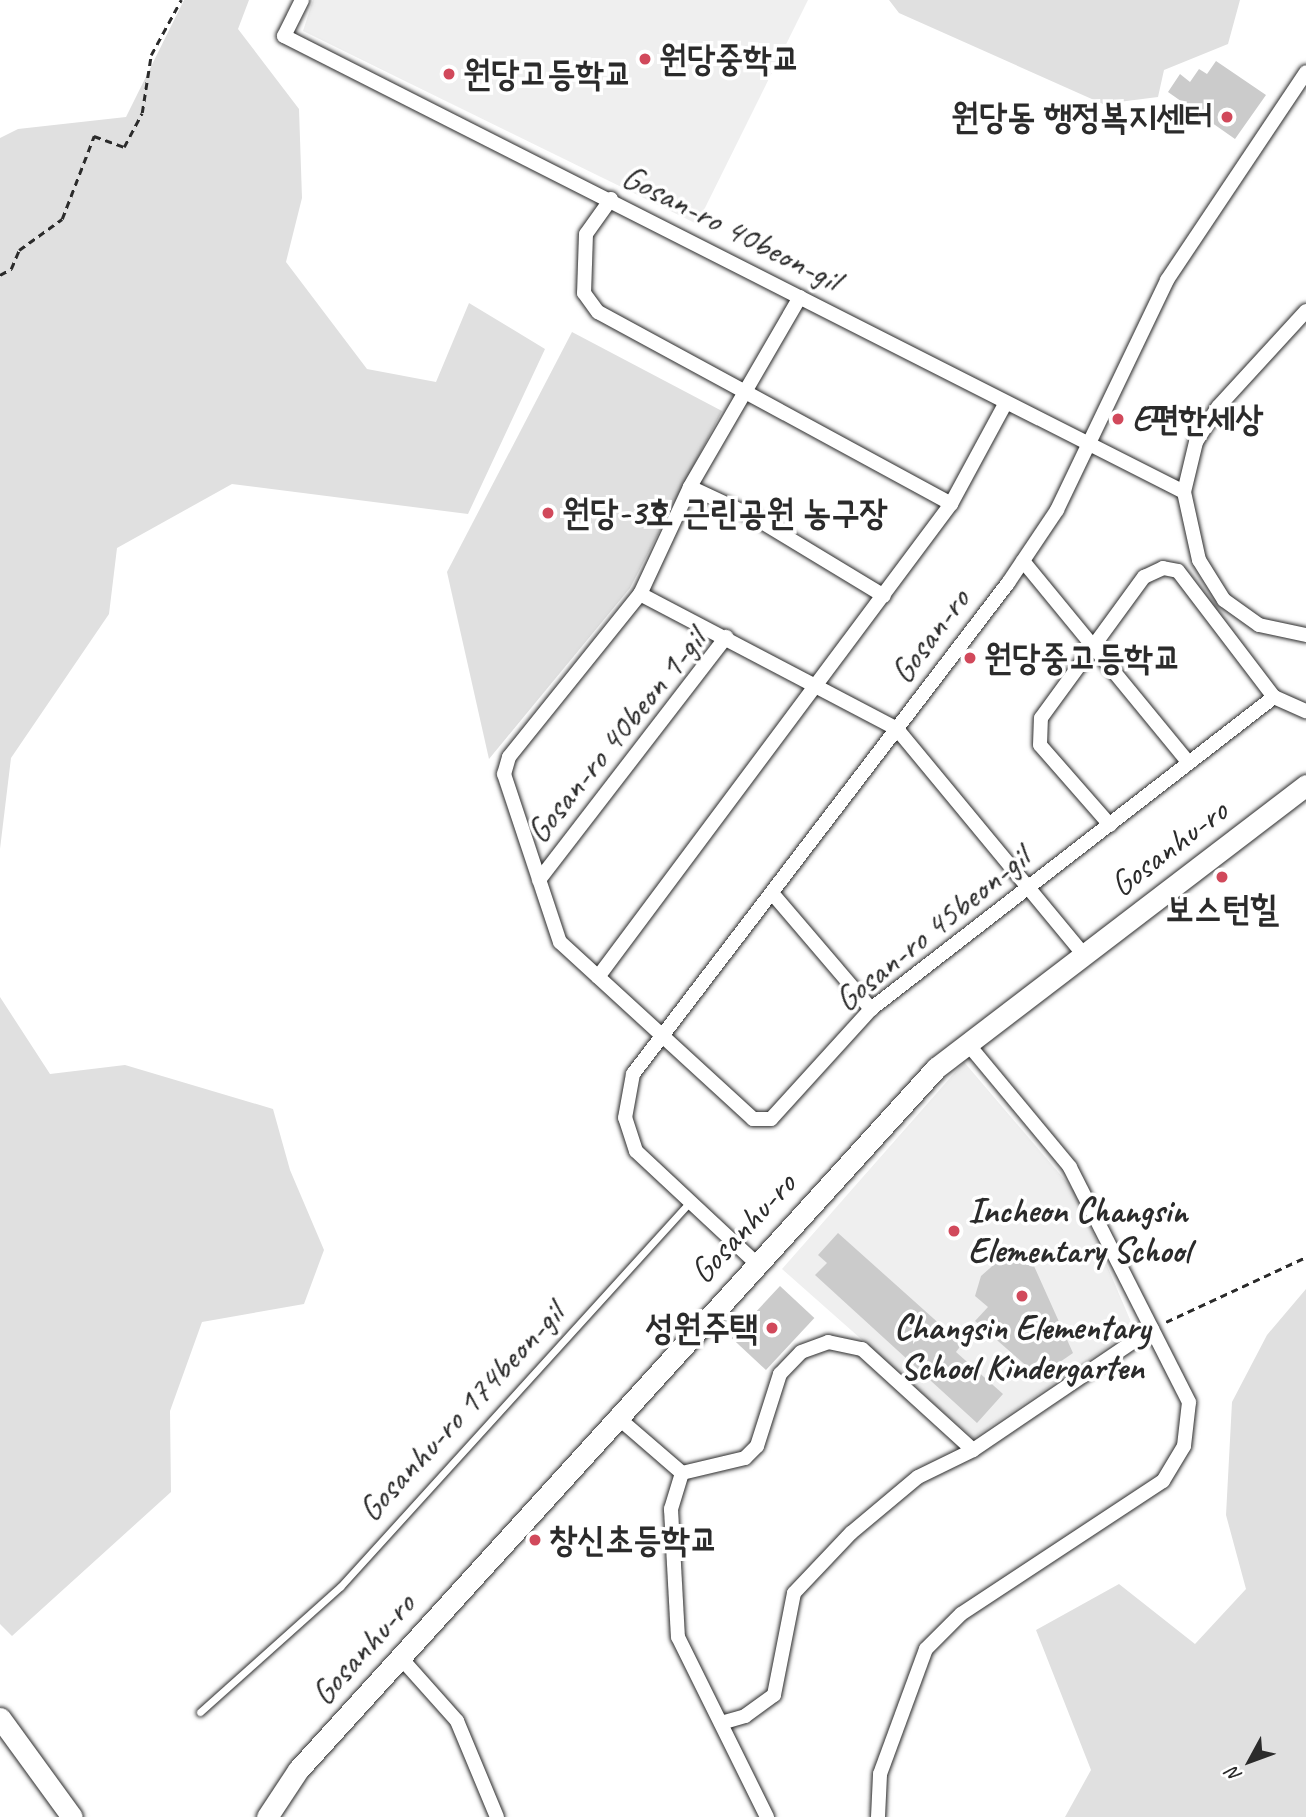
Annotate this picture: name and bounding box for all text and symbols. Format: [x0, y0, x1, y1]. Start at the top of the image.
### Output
place label: 원당중학교 [659, 38, 800, 80]
marker: 원당중학교 [637, 51, 653, 67]
place label: 원당고등학교 [463, 53, 632, 95]
marker: 원당고등학교 [441, 66, 457, 82]
place label: 원당동 행정복지센터 [951, 96, 1213, 138]
marker: 원당동 행정복지센터 [1219, 109, 1235, 125]
street label: Gosan-ro 40beon-gil [615, 155, 847, 301]
place label: E편한세상 [1132, 398, 1263, 440]
marker: E편한세상 [1110, 411, 1126, 427]
place label: 원당-3호 근린공원 농구장 [562, 492, 888, 534]
marker: 원당-3호 근린공원 농구장 [540, 505, 556, 521]
street label: Gosan-ro [881, 580, 979, 692]
street label: Gosan-ro 40beon 1-gil [517, 621, 715, 851]
place label: 원당중고등학교 [984, 637, 1181, 679]
marker: 원당중고등학교 [962, 650, 978, 666]
street label: Gosanhu-ro [1102, 790, 1236, 906]
street label: Gosan-ro 45beon-gil [826, 838, 1038, 1020]
marker: 보스턴힐 [1214, 869, 1230, 885]
place label: 보스턴힐 [1166, 888, 1278, 930]
street label: Gosanhu-ro [681, 1164, 805, 1292]
place label: Incheon Changsin Elementary School [968, 1190, 1190, 1272]
marker: Incheon Changsin Elementary School [946, 1223, 962, 1239]
marker: Changsin Elementary School Kindergarten [1014, 1288, 1030, 1304]
street label: Gosanhu-ro 174beon-gil [349, 1294, 573, 1530]
place label: 성원주택 [645, 1307, 758, 1349]
place label: Changsin Elementary School Kindergarten [893, 1307, 1151, 1389]
marker: 성원주택 [764, 1320, 780, 1336]
place label: 창신초등학교 [549, 1519, 718, 1561]
marker: 창신초등학교 [527, 1532, 543, 1548]
street label: Gosanhu-ro [302, 1584, 424, 1714]
north arrow [1215, 1726, 1285, 1796]
text: N [1221, 1762, 1247, 1787]

